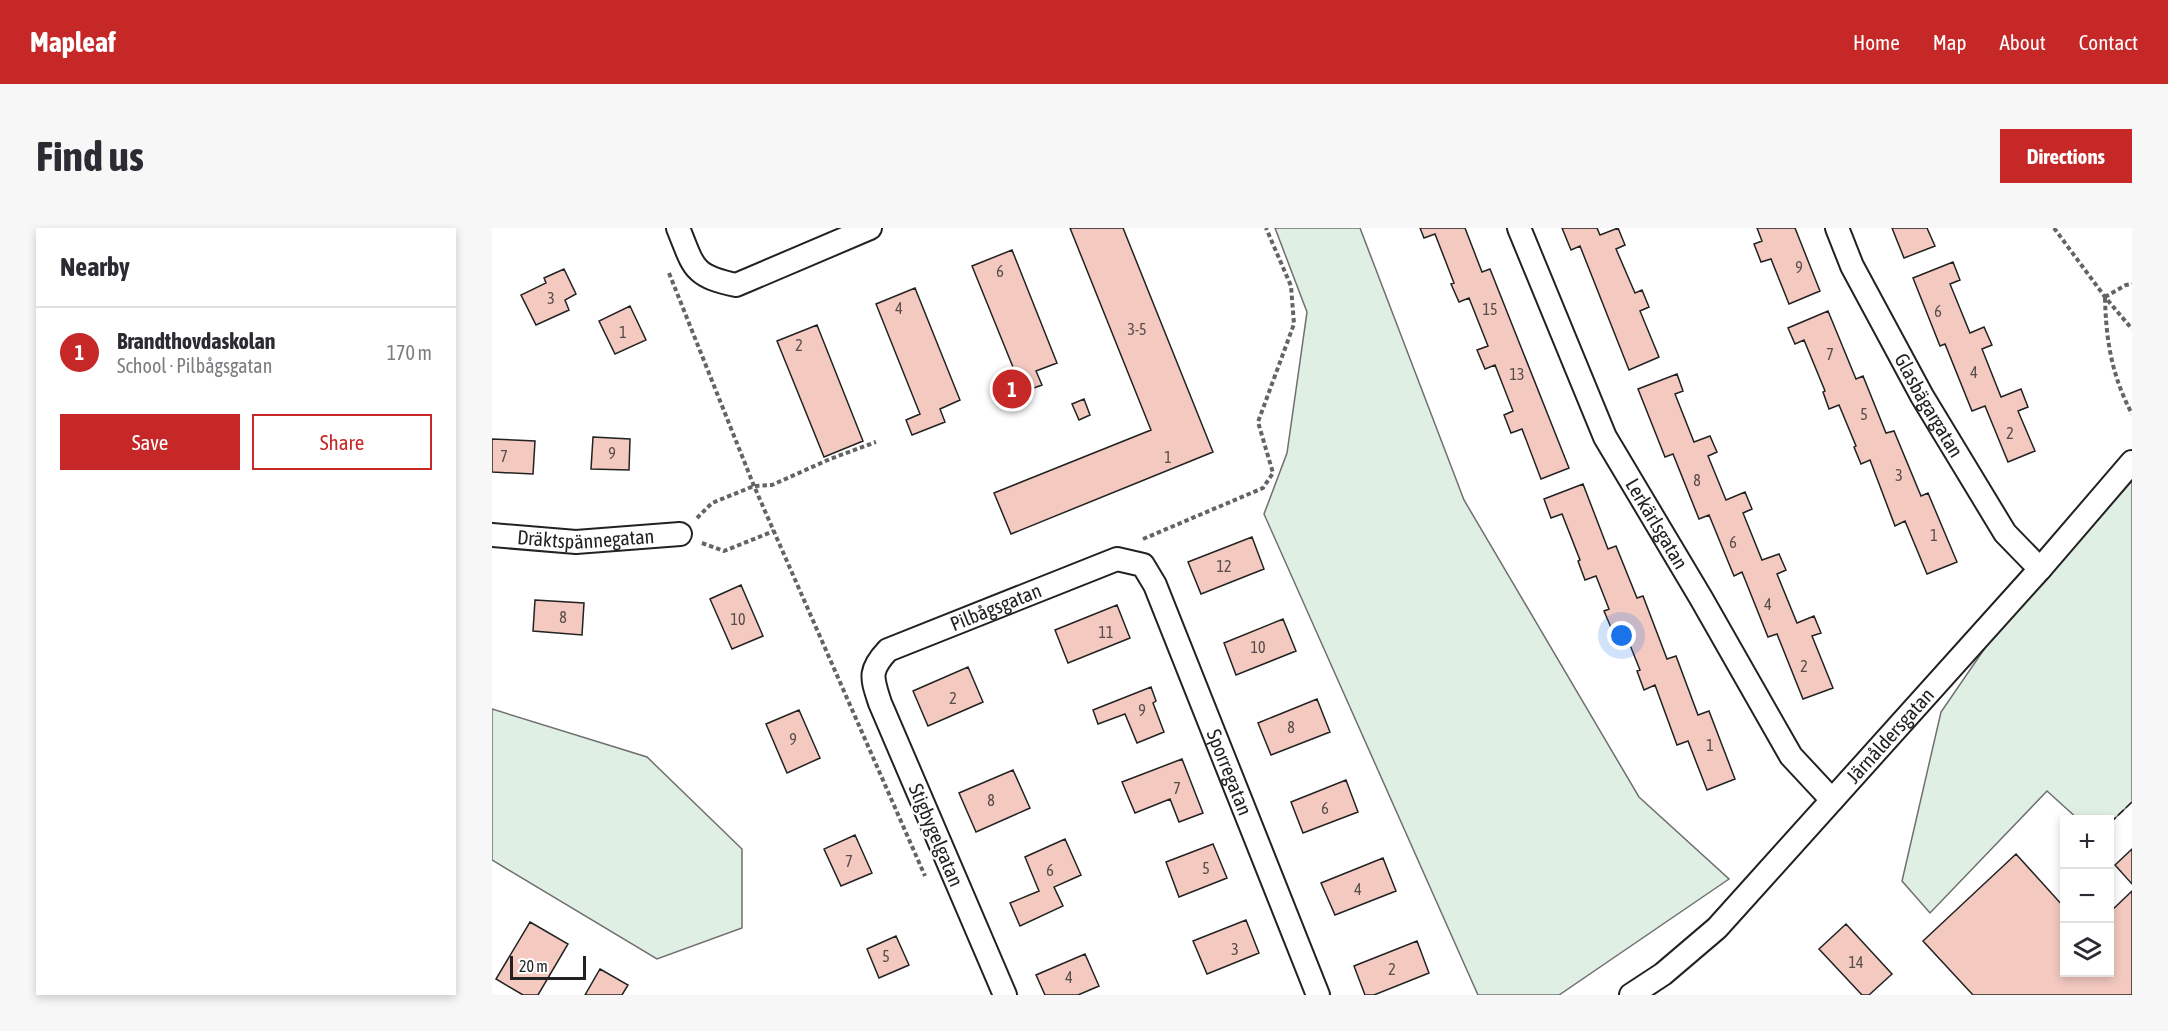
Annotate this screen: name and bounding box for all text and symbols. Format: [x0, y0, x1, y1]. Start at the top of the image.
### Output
text: Mapleaf [30, 26, 116, 58]
text: Home [1853, 30, 1900, 54]
text: Map [1933, 30, 1967, 54]
text: About [2000, 30, 2046, 54]
text: Contact [2079, 30, 2138, 54]
button: Directions [2000, 129, 2132, 183]
text: Find us [36, 132, 144, 180]
text: Nearby [60, 252, 130, 282]
house number: 9 [1795, 258, 1803, 276]
house number: 6 [996, 262, 1004, 280]
house number: 3 [547, 289, 555, 307]
house number: 4 [895, 299, 903, 317]
house number: 15 [1482, 300, 1498, 318]
house number: 6 [1934, 302, 1942, 320]
house number: 3-5 [1127, 320, 1147, 338]
house number: 1 [619, 323, 627, 341]
text: Brandthovdaskolan [117, 328, 276, 354]
house number: 2 [795, 336, 803, 354]
text: 1 [75, 341, 84, 364]
text: 170 m [387, 341, 432, 364]
house number: 7 [1826, 345, 1834, 363]
street label: Glasbägargatan [1890, 349, 1968, 461]
text: School · Pilbågsgatan [117, 354, 272, 377]
house number: 4 [1970, 363, 1978, 381]
house number: 13 [1509, 365, 1525, 383]
pin: 1 [992, 366, 1032, 412]
house number: 5 [1860, 405, 1868, 423]
button: Save [60, 414, 240, 470]
button: Share [252, 414, 432, 470]
house number: 2 [2006, 424, 2014, 442]
house number: 9 [608, 444, 616, 462]
house number: 7 [500, 447, 508, 465]
house number: 1 [1164, 448, 1172, 466]
house number: 3 [1895, 466, 1903, 484]
house number: 8 [1693, 471, 1701, 489]
street label: Lerkärlsgatan [1621, 474, 1693, 573]
street label: Dräktspännegatan [516, 524, 655, 553]
house number: 1 [1930, 526, 1938, 544]
house number: 6 [1729, 533, 1737, 551]
house number: 12 [1216, 557, 1232, 575]
street label: Pilbågsgatan [947, 578, 1045, 635]
house number: 4 [1764, 595, 1772, 613]
house number: 8 [559, 608, 567, 626]
house number: 10 [730, 610, 746, 628]
your location [1607, 621, 1636, 650]
house number: 11 [1098, 623, 1114, 641]
house number: 10 [1250, 638, 1266, 656]
house number: 2 [1800, 657, 1808, 675]
street label: Järnåldersgatan [1841, 683, 1938, 787]
house number: 2 [949, 689, 957, 707]
house number: 9 [1138, 701, 1146, 719]
house number: 8 [1287, 718, 1295, 736]
street label: Sporregatan [1203, 726, 1257, 818]
house number: 9 [789, 730, 797, 748]
house number: 1 [1706, 736, 1714, 754]
house number: 7 [1173, 779, 1181, 797]
street label: Stigbygelgatan [904, 780, 968, 890]
house number: 8 [987, 791, 995, 809]
house number: 6 [1321, 799, 1329, 817]
map controls [2060, 815, 2114, 977]
button: + [2060, 815, 2114, 869]
house number: 7 [845, 852, 853, 870]
house number: 5 [1202, 859, 1210, 877]
house number: 6 [1046, 861, 1054, 879]
button: − [2060, 869, 2114, 923]
house number: 4 [1354, 880, 1362, 898]
button: layers [2060, 923, 2114, 977]
house number: 3 [1231, 940, 1239, 958]
house number: 5 [882, 947, 890, 965]
scale bar [510, 953, 586, 980]
house number: 14 [1848, 953, 1864, 971]
text: 20 m [519, 957, 548, 975]
house number: 2 [1388, 960, 1396, 978]
house number: 4 [1065, 968, 1073, 986]

